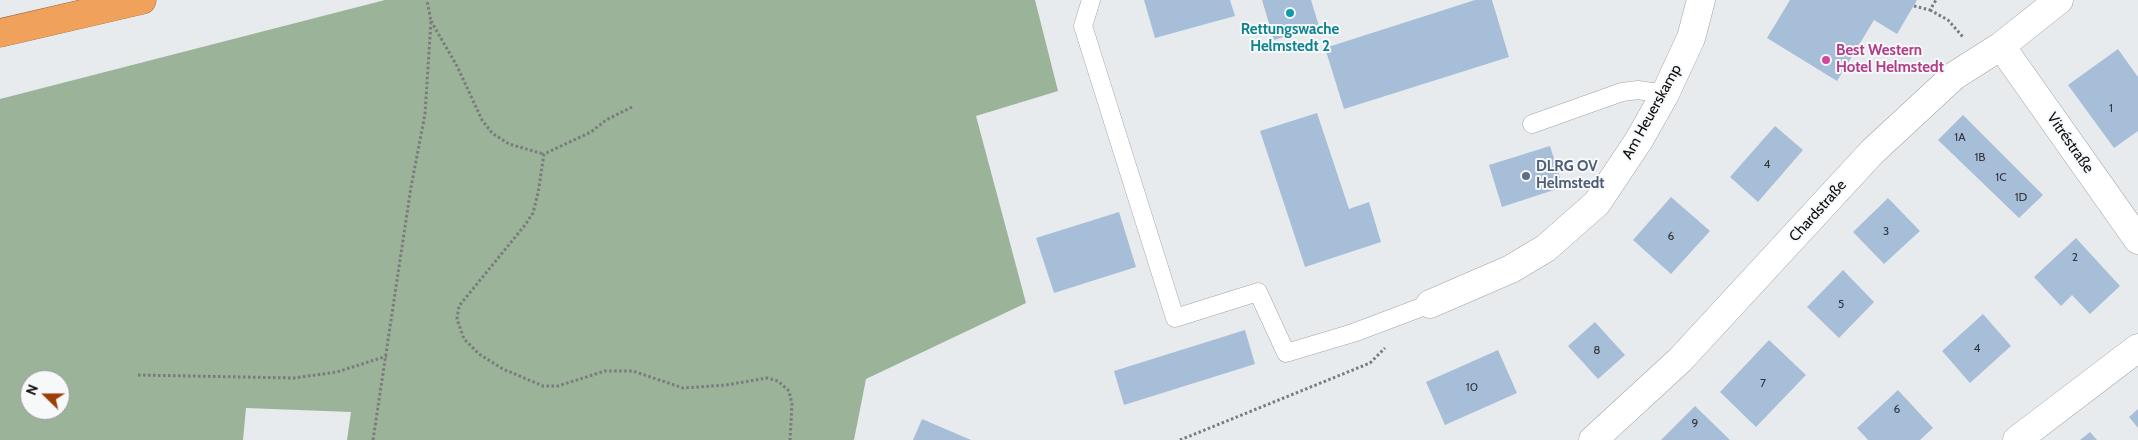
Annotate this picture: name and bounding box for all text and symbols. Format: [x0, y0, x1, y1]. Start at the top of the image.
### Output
marker: Rettungswache Helmstedt 2 [1284, 7, 1296, 19]
place label: Rettungswache Helmstedt 2 [1241, 21, 1339, 56]
place label: Best Western Hotel Helmstedt [1836, 42, 1944, 77]
marker: Best Western Hotel Helmstedt [1820, 54, 1832, 66]
street label: Am Heuerskamp [1619, 61, 1685, 163]
house number: 1 [2109, 101, 2113, 115]
street label: Vitréstraße [2043, 109, 2097, 177]
house number: 1A [1954, 130, 1966, 144]
house number: 1B [1974, 150, 1986, 164]
house number: 4 [1764, 157, 1770, 171]
place label: DLRG OV Helmstedt [1536, 158, 1604, 193]
marker: DLRG OV Helmstedt [1520, 170, 1532, 182]
house number: 1C [1995, 170, 2007, 184]
street label: Chardstraße [1786, 176, 1850, 246]
house number: 1D [2015, 190, 2027, 204]
house number: 3 [1883, 224, 1889, 238]
house number: 6 [1668, 229, 1674, 243]
house number: 2 [2072, 250, 2078, 264]
house number: 5 [1838, 297, 1844, 311]
house number: 4 [1974, 341, 1980, 355]
house number: 8 [1593, 343, 1601, 357]
north arrow [20, 370, 70, 420]
house number: 7 [1760, 376, 1766, 390]
house number: 10 [1466, 380, 1478, 394]
text: N [22, 382, 42, 398]
house number: 6 [1894, 402, 1900, 416]
house number: 9 [1692, 416, 1698, 430]

